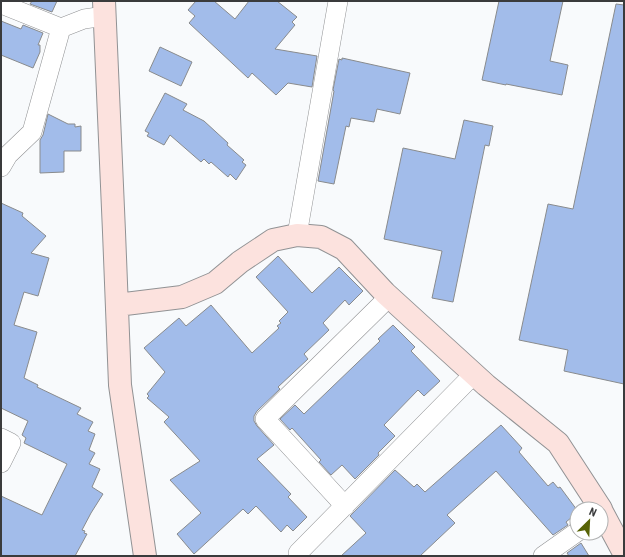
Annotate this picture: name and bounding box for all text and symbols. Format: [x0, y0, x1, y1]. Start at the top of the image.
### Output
north arrow [569, 501, 609, 541]
text: N [587, 505, 599, 520]

